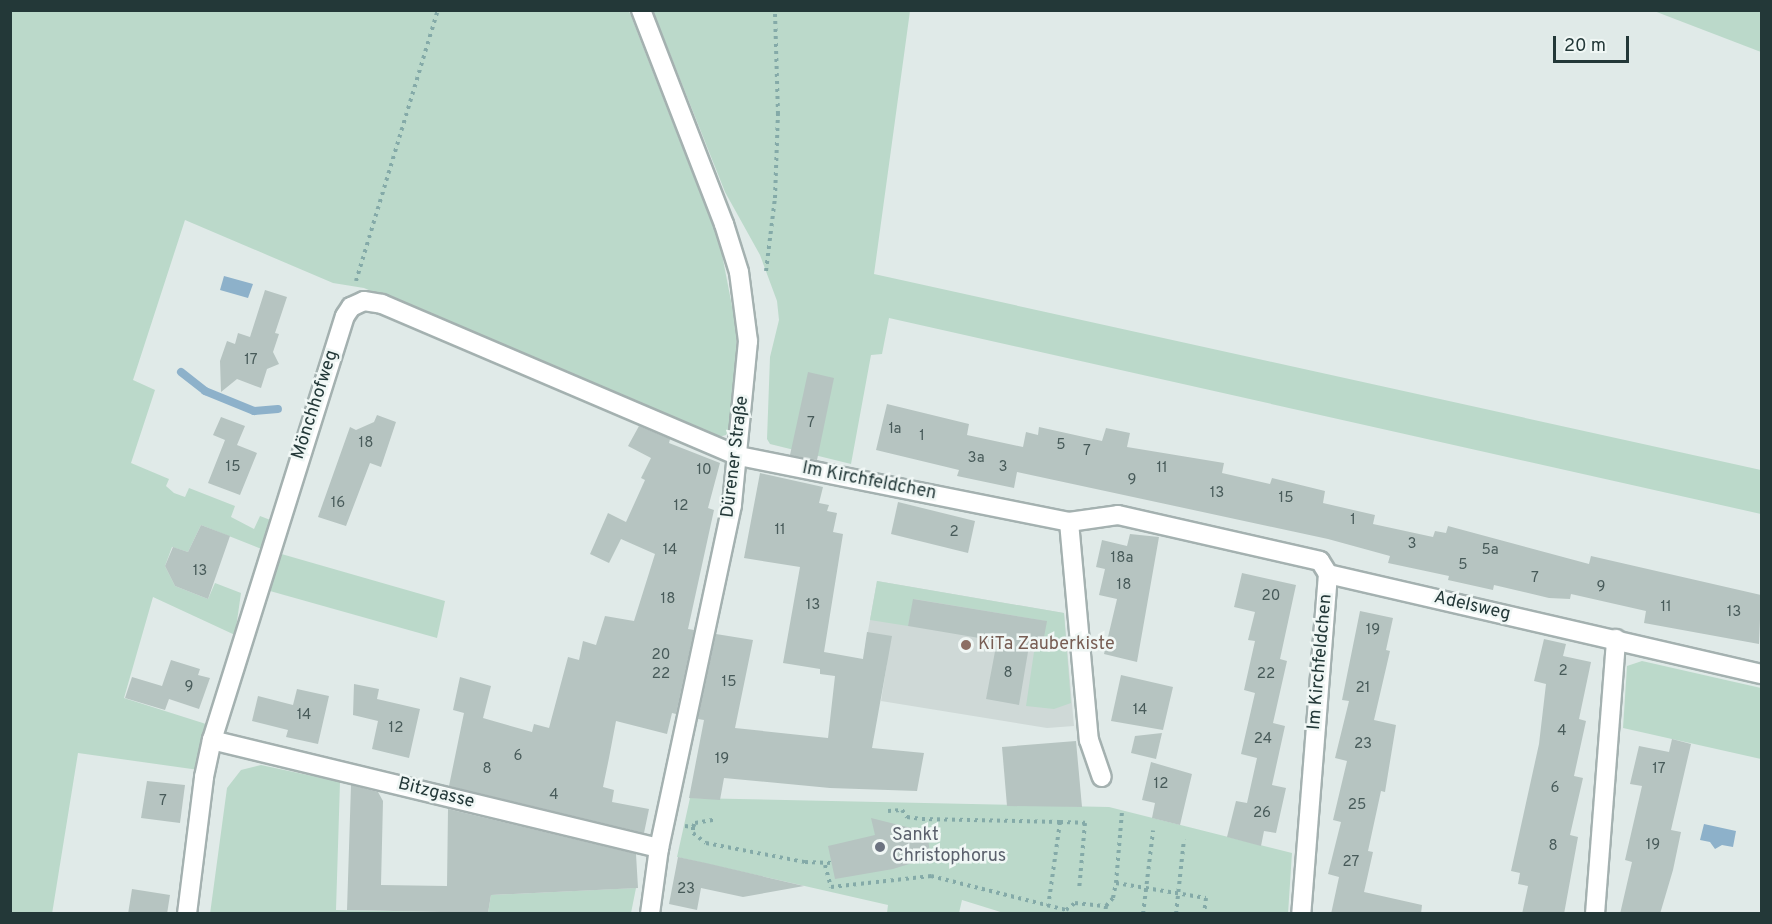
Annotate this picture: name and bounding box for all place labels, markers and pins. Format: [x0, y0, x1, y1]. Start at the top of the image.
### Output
place label: KiTa Zauberkiste [978, 634, 1115, 656]
marker: KiTa Zauberkiste [959, 638, 973, 652]
place label: Sankt Christophorus [892, 826, 1006, 868]
marker: Sankt Christophorus [873, 840, 887, 854]

